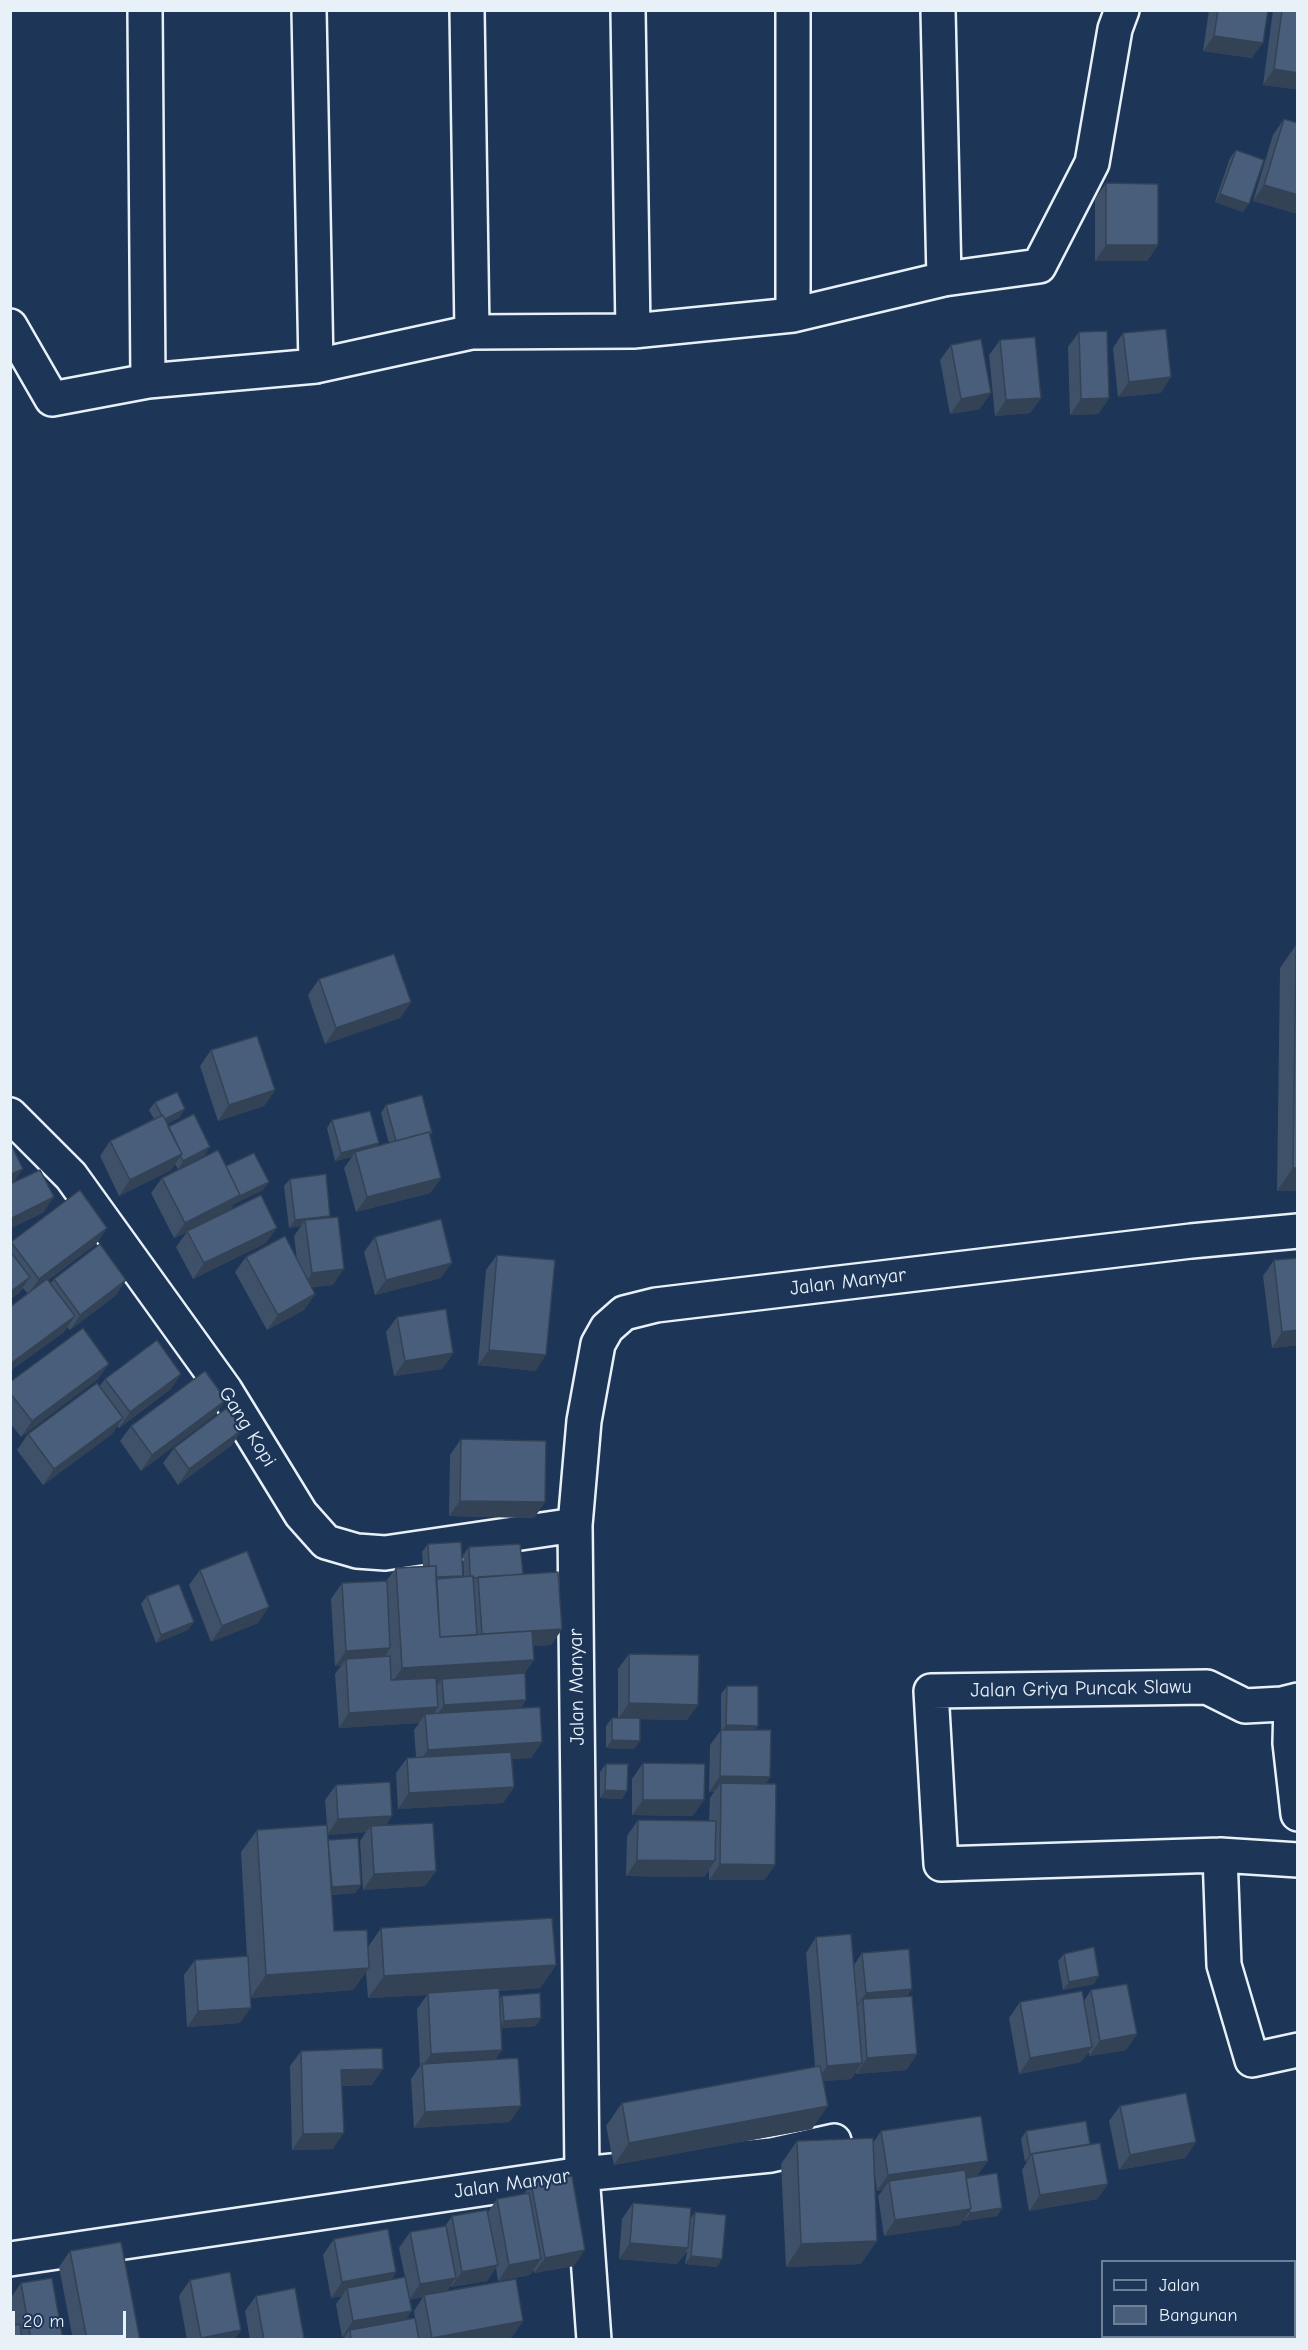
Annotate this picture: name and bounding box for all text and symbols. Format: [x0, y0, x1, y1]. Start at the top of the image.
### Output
street label: Jalan Manyar [789, 1263, 907, 1301]
street label: Gang Kopi [213, 1383, 281, 1471]
street label: Jalan Manyar [564, 1628, 590, 1746]
street label: Jalan Griya Puncak Slawu [970, 1675, 1192, 1703]
street label: Jalan Manyar [452, 2164, 572, 2204]
legend [1101, 2260, 1296, 2338]
text: Jalan [1159, 2275, 1200, 2296]
scale bar [15, 2299, 129, 2337]
text: Bangunan [1159, 2305, 1237, 2326]
text: 20 m [23, 2311, 64, 2332]

